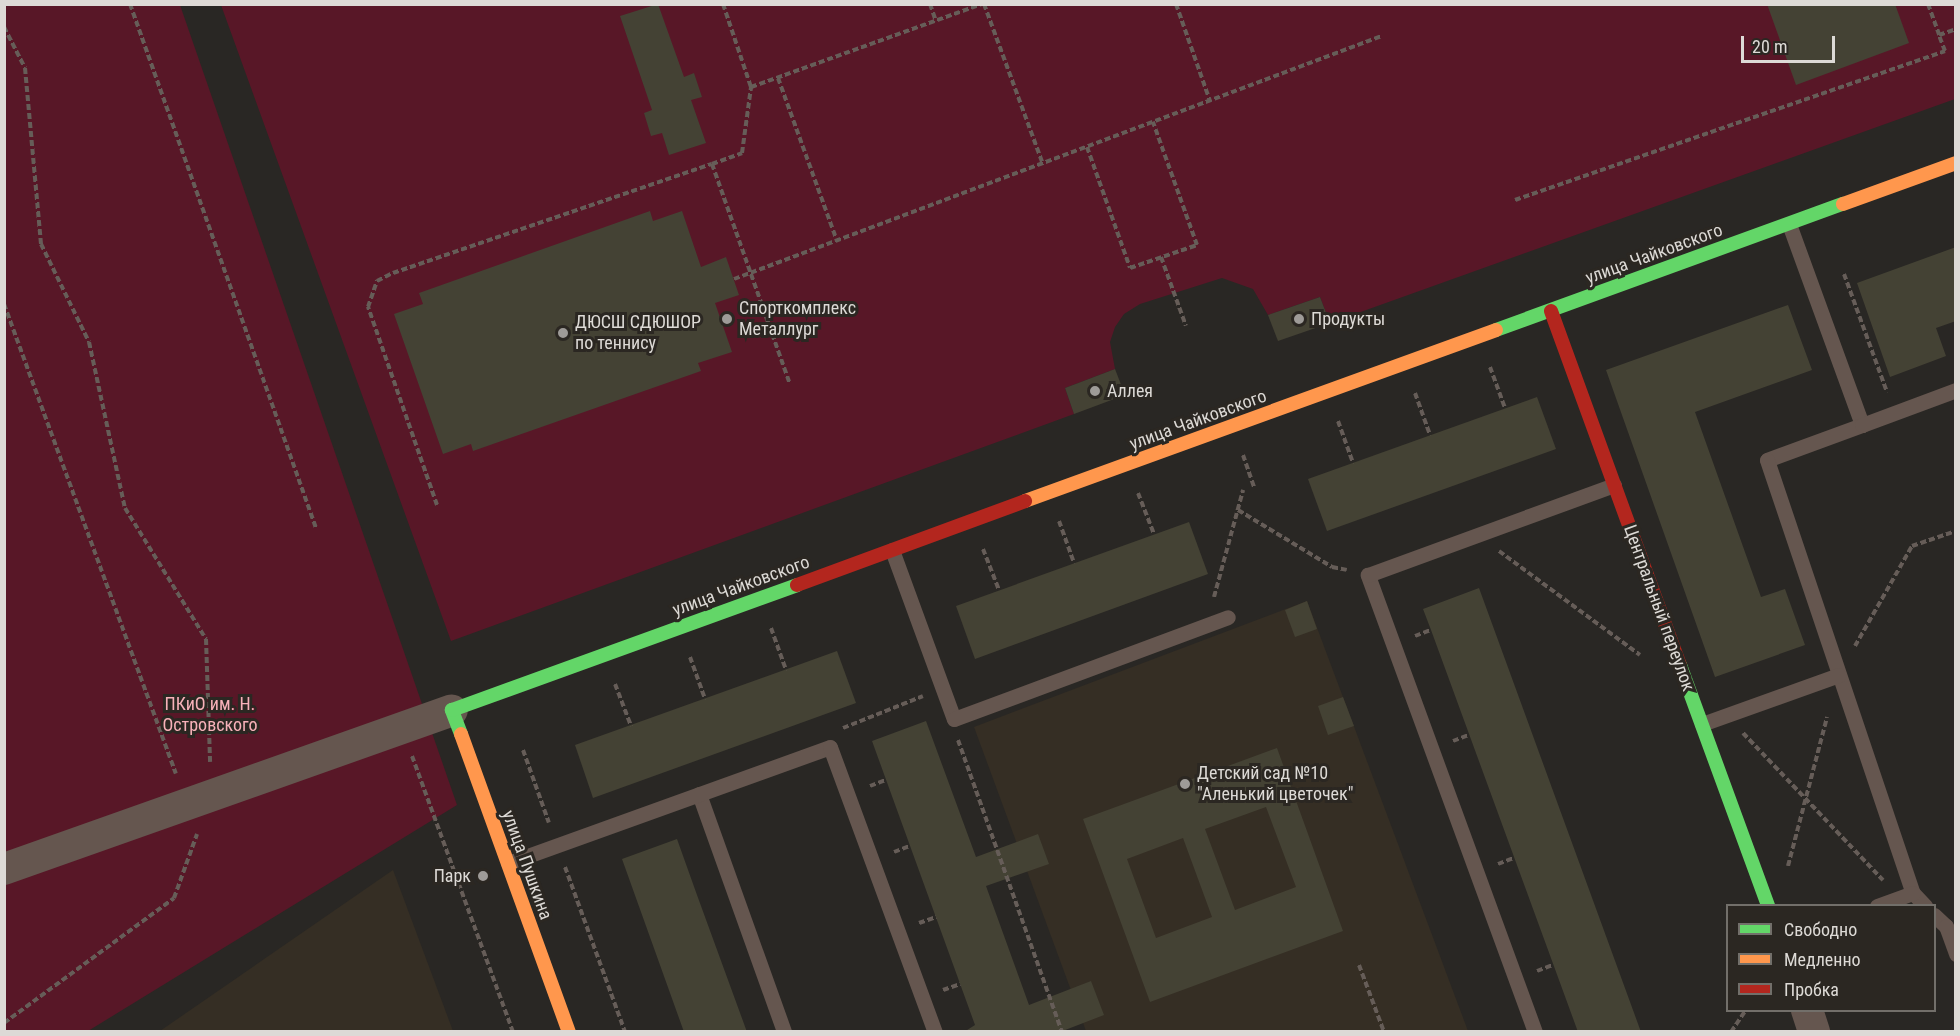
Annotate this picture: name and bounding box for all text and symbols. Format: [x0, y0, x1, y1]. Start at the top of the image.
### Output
scale bar [1744, 24, 1838, 62]
text: 20 m [1752, 36, 1787, 57]
street label: улица Чайковского [1583, 219, 1725, 289]
place label: Спорткомплекс Металлург [739, 298, 856, 340]
place label: Продукты [1311, 308, 1385, 330]
place label: ДЮСШ СДЮШОР по теннису [575, 312, 701, 354]
marker: Спорткомплекс Металлург [720, 312, 734, 326]
marker: Продукты [1292, 312, 1306, 326]
marker: ДЮСШ СДЮШОР по теннису [556, 326, 570, 340]
place label: Аллея [1107, 380, 1153, 402]
marker: Аллея [1088, 384, 1102, 398]
street label: улица Чайковского [1127, 385, 1269, 455]
street label: Центральный переулок [1619, 522, 1699, 694]
street label: улица Чайковского [670, 551, 812, 621]
park label: ПКиО им. Н. Островского [162, 694, 258, 736]
place label: Детский сад №10 "Аленький цветочек" [1197, 763, 1353, 806]
marker: Детский сад №10 "Аленький цветочек" [1178, 777, 1192, 791]
street label: улица Пушкина [497, 807, 557, 923]
place label: Парк [434, 865, 471, 887]
marker: Парк [476, 869, 490, 883]
legend [1726, 904, 1936, 1012]
text: Свободно [1784, 919, 1857, 940]
text: Медленно [1784, 949, 1861, 970]
text: Пробка [1784, 979, 1839, 1000]

